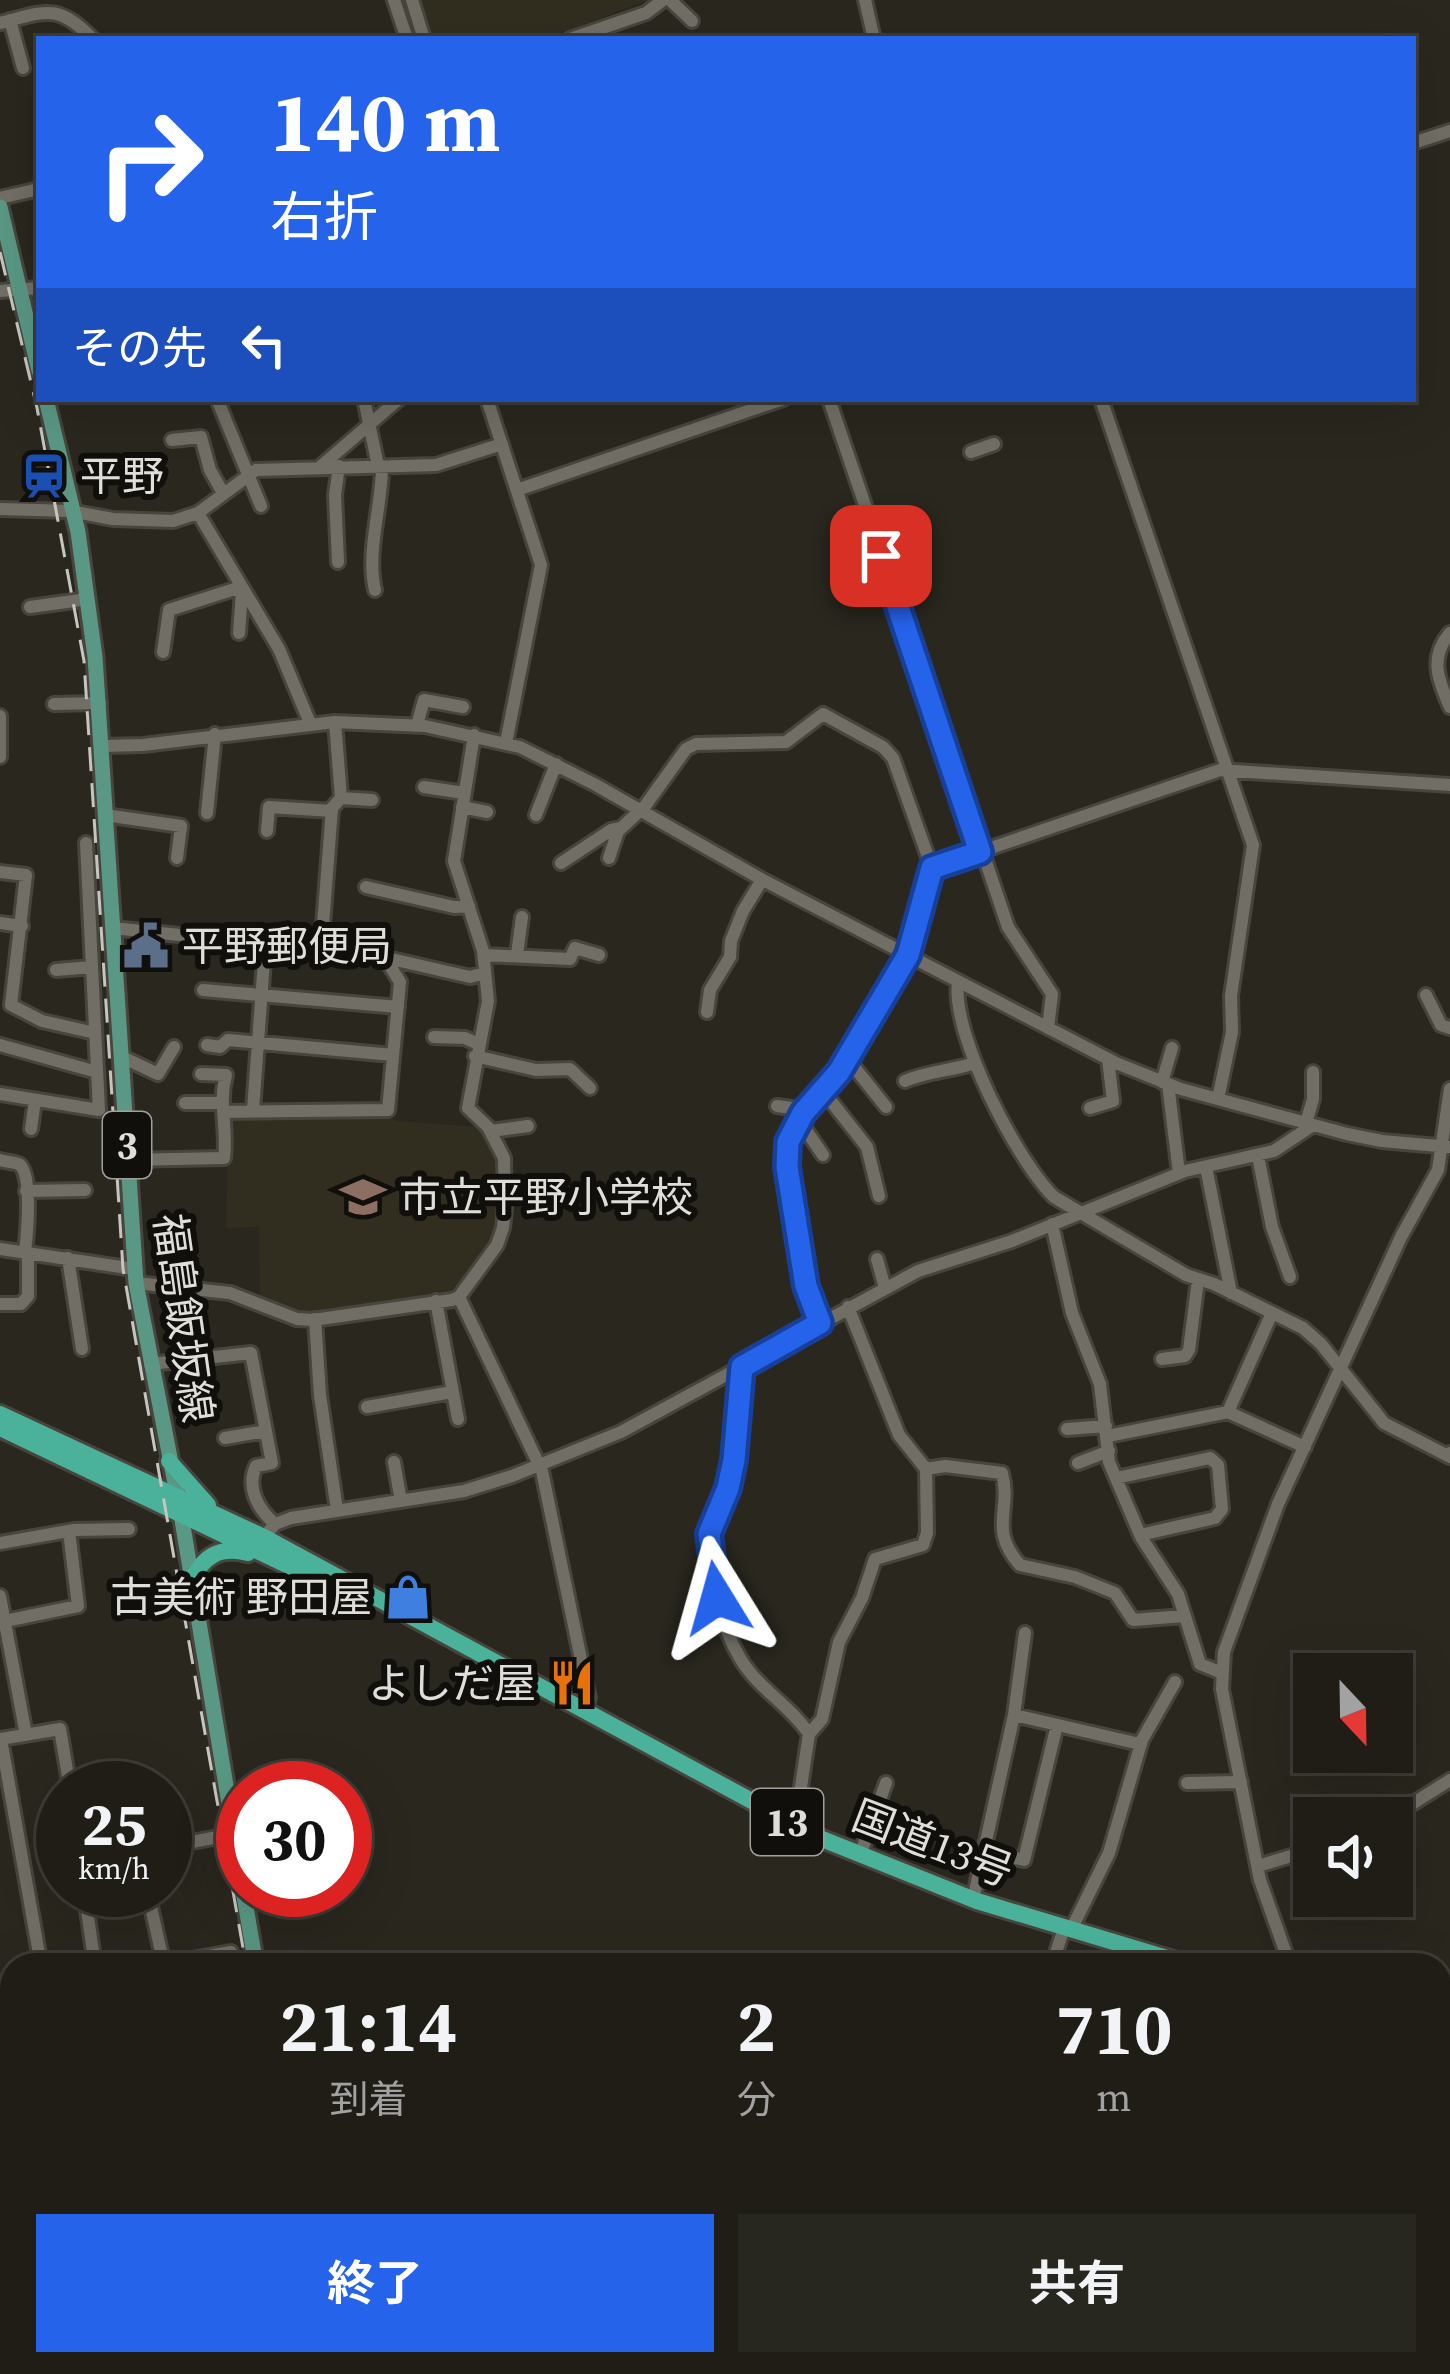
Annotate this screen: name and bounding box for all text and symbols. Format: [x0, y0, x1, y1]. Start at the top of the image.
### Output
text: 140 m [270, 64, 501, 179]
icon: right [72, 84, 228, 240]
text: 右折 [270, 180, 378, 254]
icon: left [231, 312, 297, 378]
text: その先 [72, 317, 207, 379]
place label: 平野 [80, 447, 164, 505]
station icon: 平野 [19, 451, 69, 501]
pin [830, 505, 932, 607]
icon: arrive [848, 523, 914, 589]
place label: 平野郵便局 [182, 917, 392, 975]
public building icon: 平野郵便局 [121, 921, 171, 971]
road number: 3 [103, 1112, 151, 1178]
place label: 市立平野小学校 [399, 1168, 693, 1226]
school or university icon: 市立平野小学校 [338, 1172, 388, 1222]
street label: 福島飯坂線 [141, 1210, 227, 1426]
position arrow [654, 1535, 780, 1661]
place label: 古美術 野田屋 [110, 1568, 372, 1626]
shop icon: 古美術 野田屋 [383, 1572, 433, 1622]
north arrow [1293, 1653, 1413, 1773]
map controls [1293, 1653, 1413, 1917]
place label: よしだ屋 [368, 1654, 536, 1712]
restaurant icon: よしだ屋 [547, 1658, 597, 1708]
speed limit sign: 30 [216, 1761, 372, 1917]
text: 25 [81, 1783, 147, 1865]
street label: 国道13号 [844, 1786, 1022, 1900]
road number: 13 [751, 1789, 823, 1855]
button: sound [1293, 1797, 1413, 1917]
text: km/h [78, 1848, 150, 1889]
text: 21:14 [280, 1976, 457, 2075]
text: 2 [737, 1976, 776, 2075]
text: 710 [1055, 1979, 1172, 2078]
text: m [1096, 2071, 1131, 2124]
text: 到着 [329, 2073, 407, 2126]
text: 分 [737, 2073, 776, 2126]
button: 終了 [36, 2214, 714, 2352]
button: 共有 [738, 2214, 1416, 2352]

